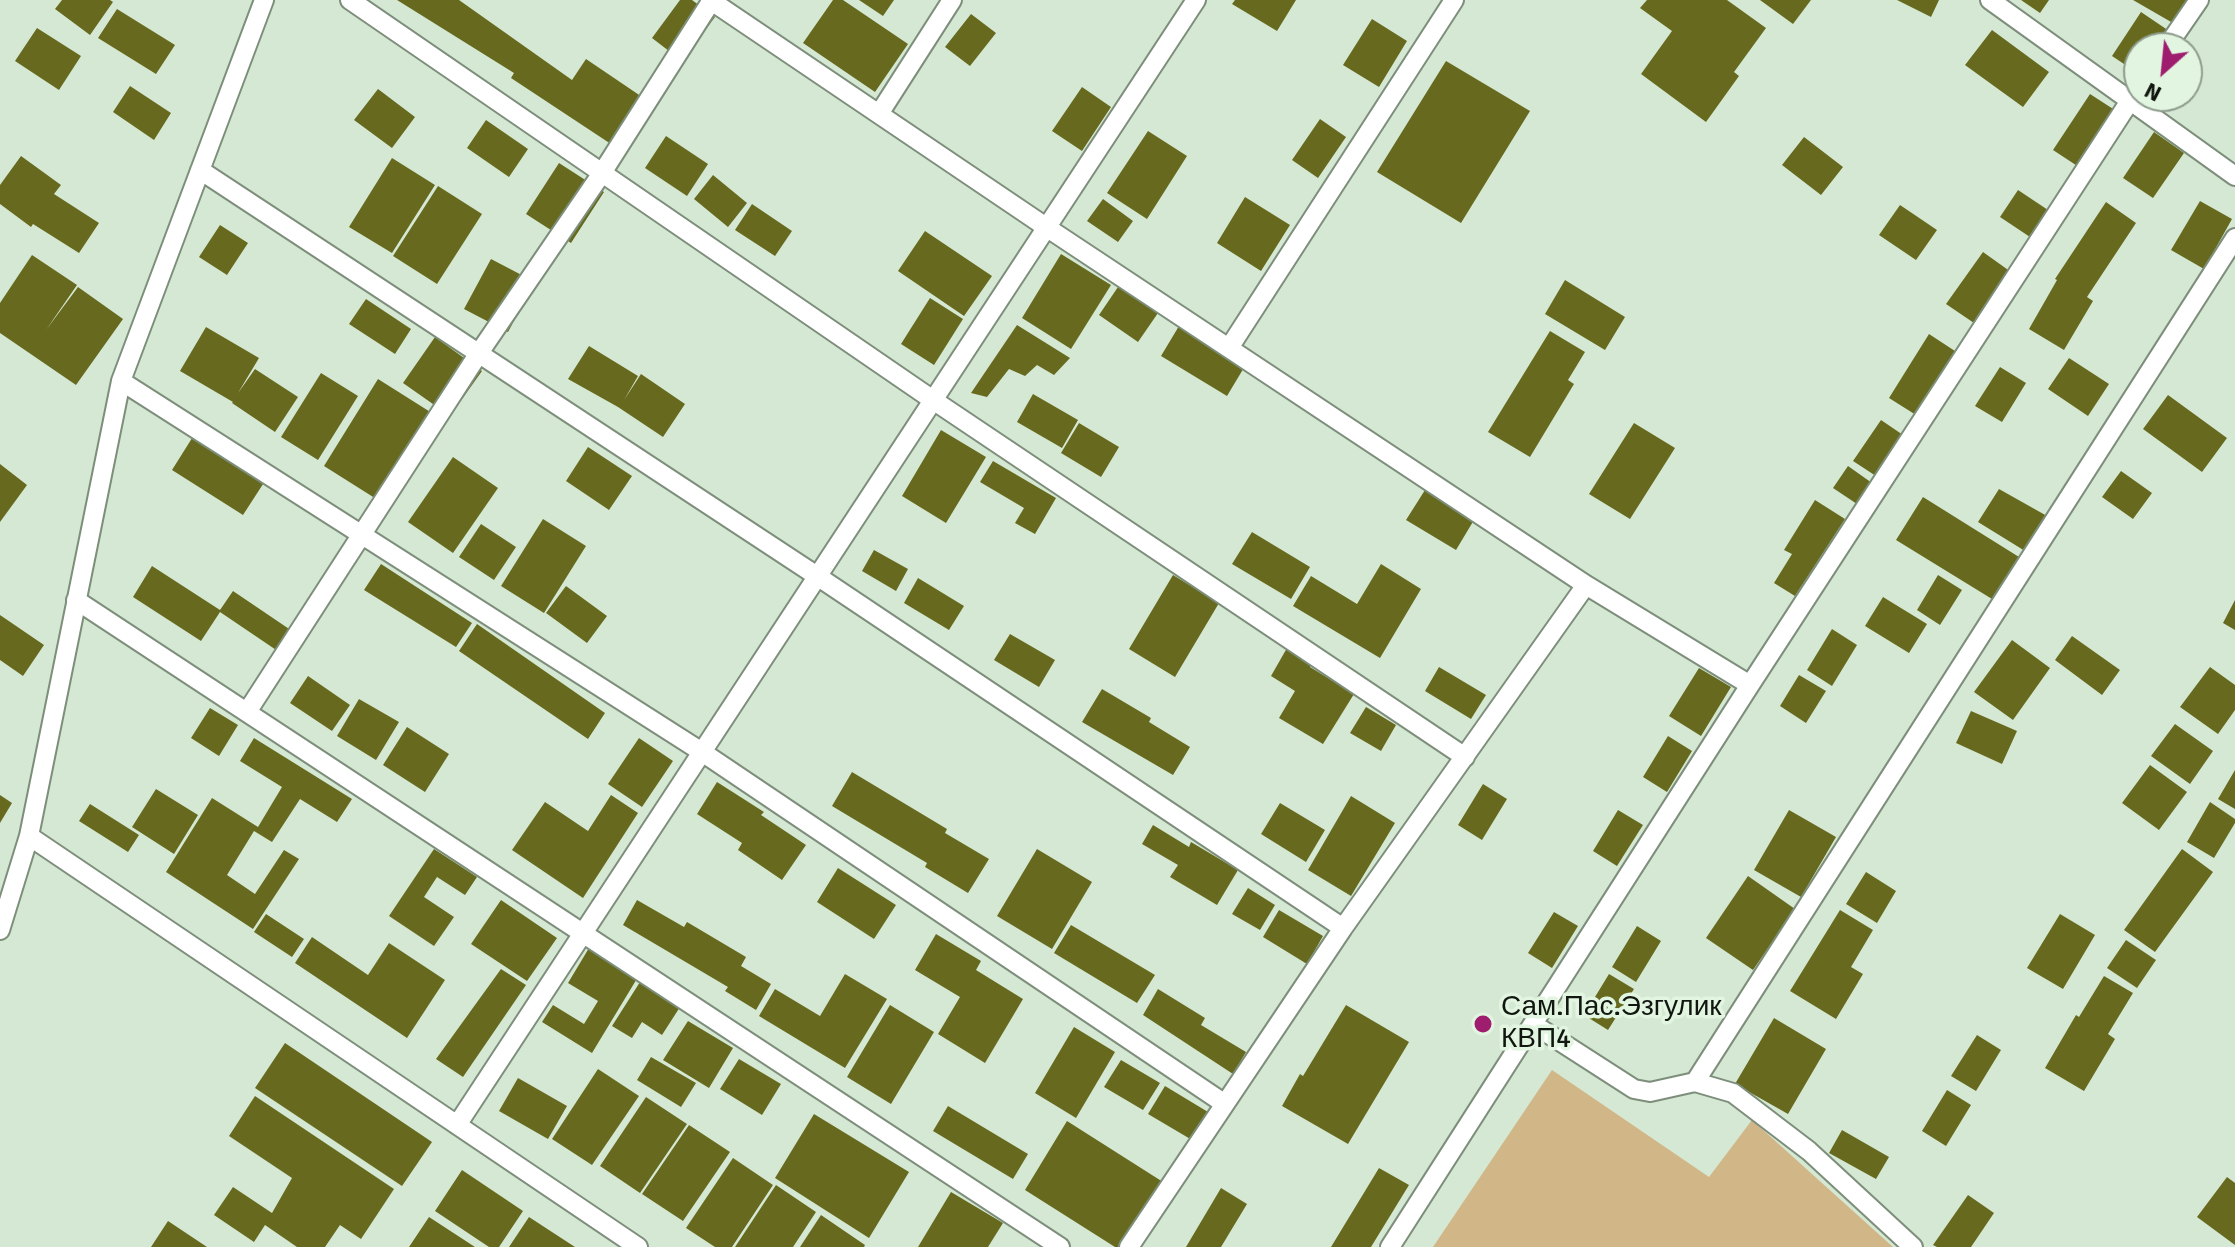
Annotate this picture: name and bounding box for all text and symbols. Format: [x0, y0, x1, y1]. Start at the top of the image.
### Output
north arrow [2123, 32, 2203, 112]
text: N [2140, 77, 2166, 108]
place label: Сам.Пас.Эзгулик КВП4 [1501, 991, 1722, 1057]
marker: Сам.Пас.Эзгулик КВП4 [1472, 1013, 1494, 1035]

